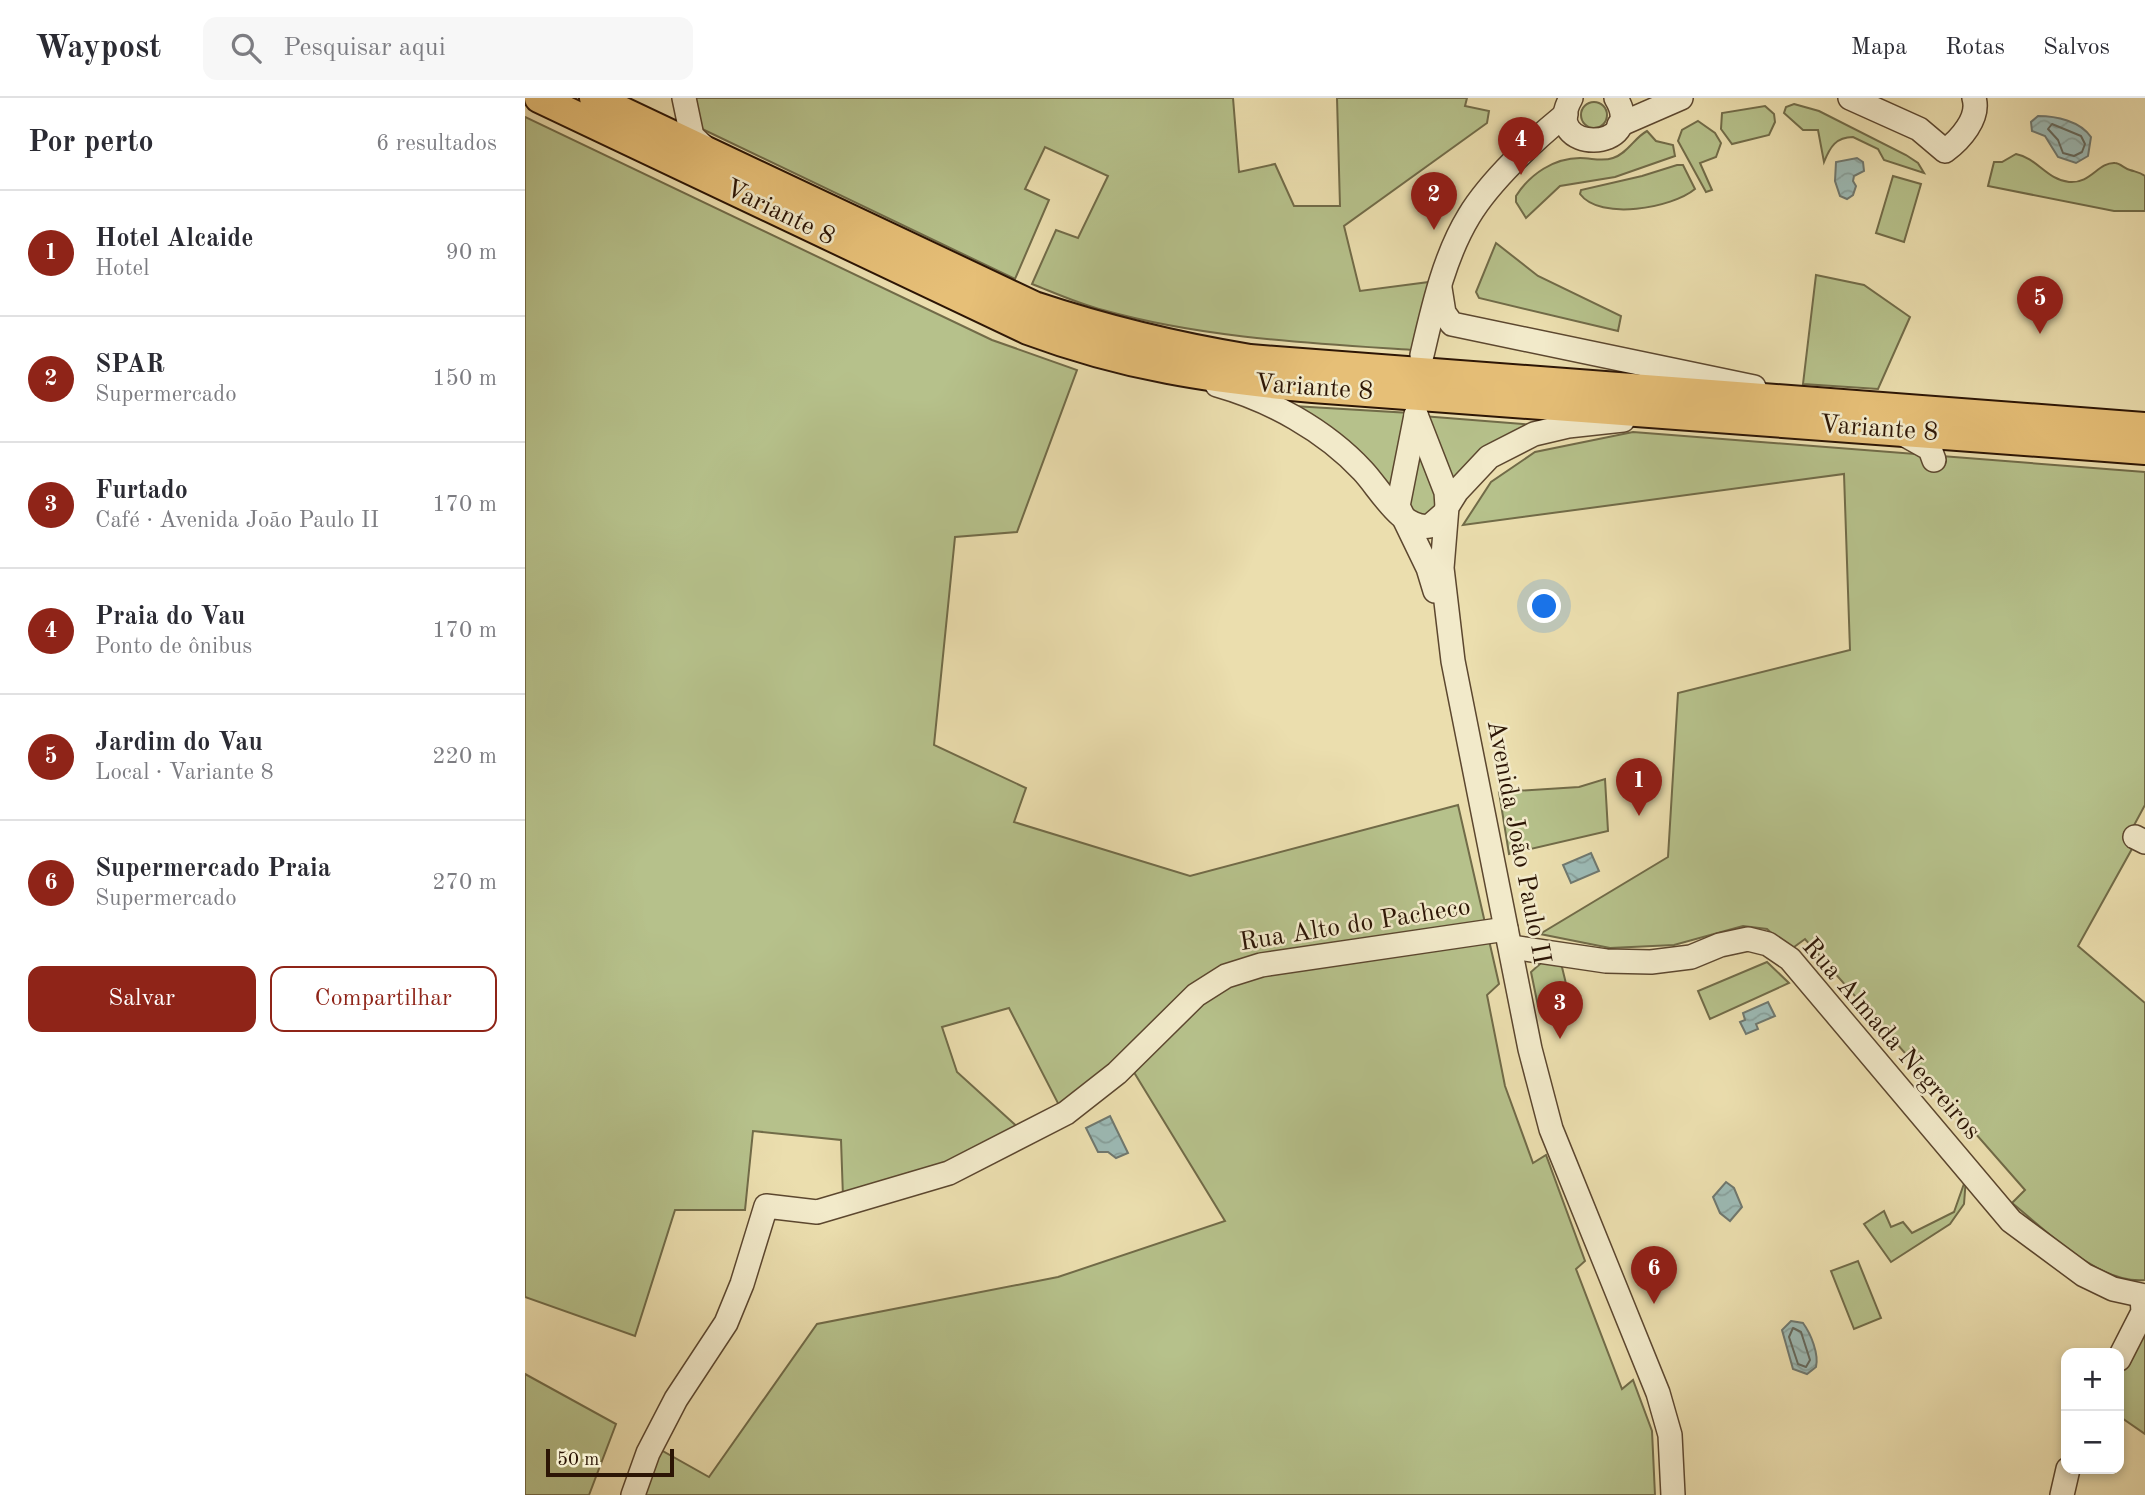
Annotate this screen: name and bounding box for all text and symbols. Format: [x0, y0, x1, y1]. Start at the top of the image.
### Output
search box [203, 17, 693, 80]
icon: search [227, 29, 265, 67]
text: Waypost [35, 32, 161, 65]
text: Pesquisar aqui [283, 35, 446, 61]
text: Mapa [1851, 36, 1907, 60]
text: Rotas [1945, 36, 2005, 60]
text: Salvos [2043, 36, 2110, 60]
pin: 4 [1498, 117, 1544, 175]
text: Por perto [28, 128, 154, 158]
text: 6 resultados [376, 132, 497, 155]
pin: 2 [1411, 172, 1457, 230]
street label: Variante 8 [721, 175, 839, 251]
text: Hotel Alcaide [95, 226, 254, 252]
text: 1 [44, 241, 58, 264]
text: 90 m [446, 241, 497, 264]
text: Hotel [95, 257, 149, 280]
pin: 5 [2017, 276, 2063, 334]
text: SPAR [95, 352, 165, 378]
text: 2 [44, 367, 58, 390]
text: 150 m [432, 367, 497, 390]
street label: Variante 8 [1254, 371, 1374, 405]
text: Supermercado [95, 383, 237, 406]
street label: Variante 8 [1819, 412, 1939, 446]
text: Furtado [95, 478, 188, 504]
text: 3 [44, 493, 58, 516]
text: 170 m [432, 493, 497, 516]
text: Café · Avenida João Paulo II [95, 509, 379, 532]
your location [1527, 589, 1561, 623]
text: Praia do Vau [95, 604, 245, 630]
text: 4 [44, 619, 58, 642]
text: 170 m [432, 619, 497, 642]
text: Ponto de ônibus [95, 635, 252, 658]
street label: Avenida João Paulo II [1482, 718, 1554, 966]
text: Jardim do Vau [95, 730, 263, 756]
text: 5 [44, 745, 58, 768]
text: 220 m [432, 745, 497, 768]
pin: 1 [1616, 758, 1662, 816]
text: Local · Variante 8 [95, 761, 274, 784]
text: Supermercado Praia [95, 856, 331, 882]
text: 6 [44, 871, 58, 894]
text: 270 m [432, 871, 497, 894]
text: Supermercado [95, 887, 237, 910]
street label: Rua Alto do Pacheco [1238, 894, 1472, 956]
street label: Rua Almada Negreiros [1797, 933, 1985, 1145]
button: Salvar [28, 966, 256, 1032]
button: Compartilhar [270, 966, 497, 1032]
pin: 3 [1537, 981, 1583, 1039]
pin: 6 [1631, 1246, 1677, 1304]
map controls [2061, 1348, 2124, 1474]
button: + [2061, 1348, 2124, 1411]
button: − [2061, 1411, 2124, 1474]
scale bar [546, 1446, 674, 1478]
text: 50 m [557, 1451, 599, 1470]

